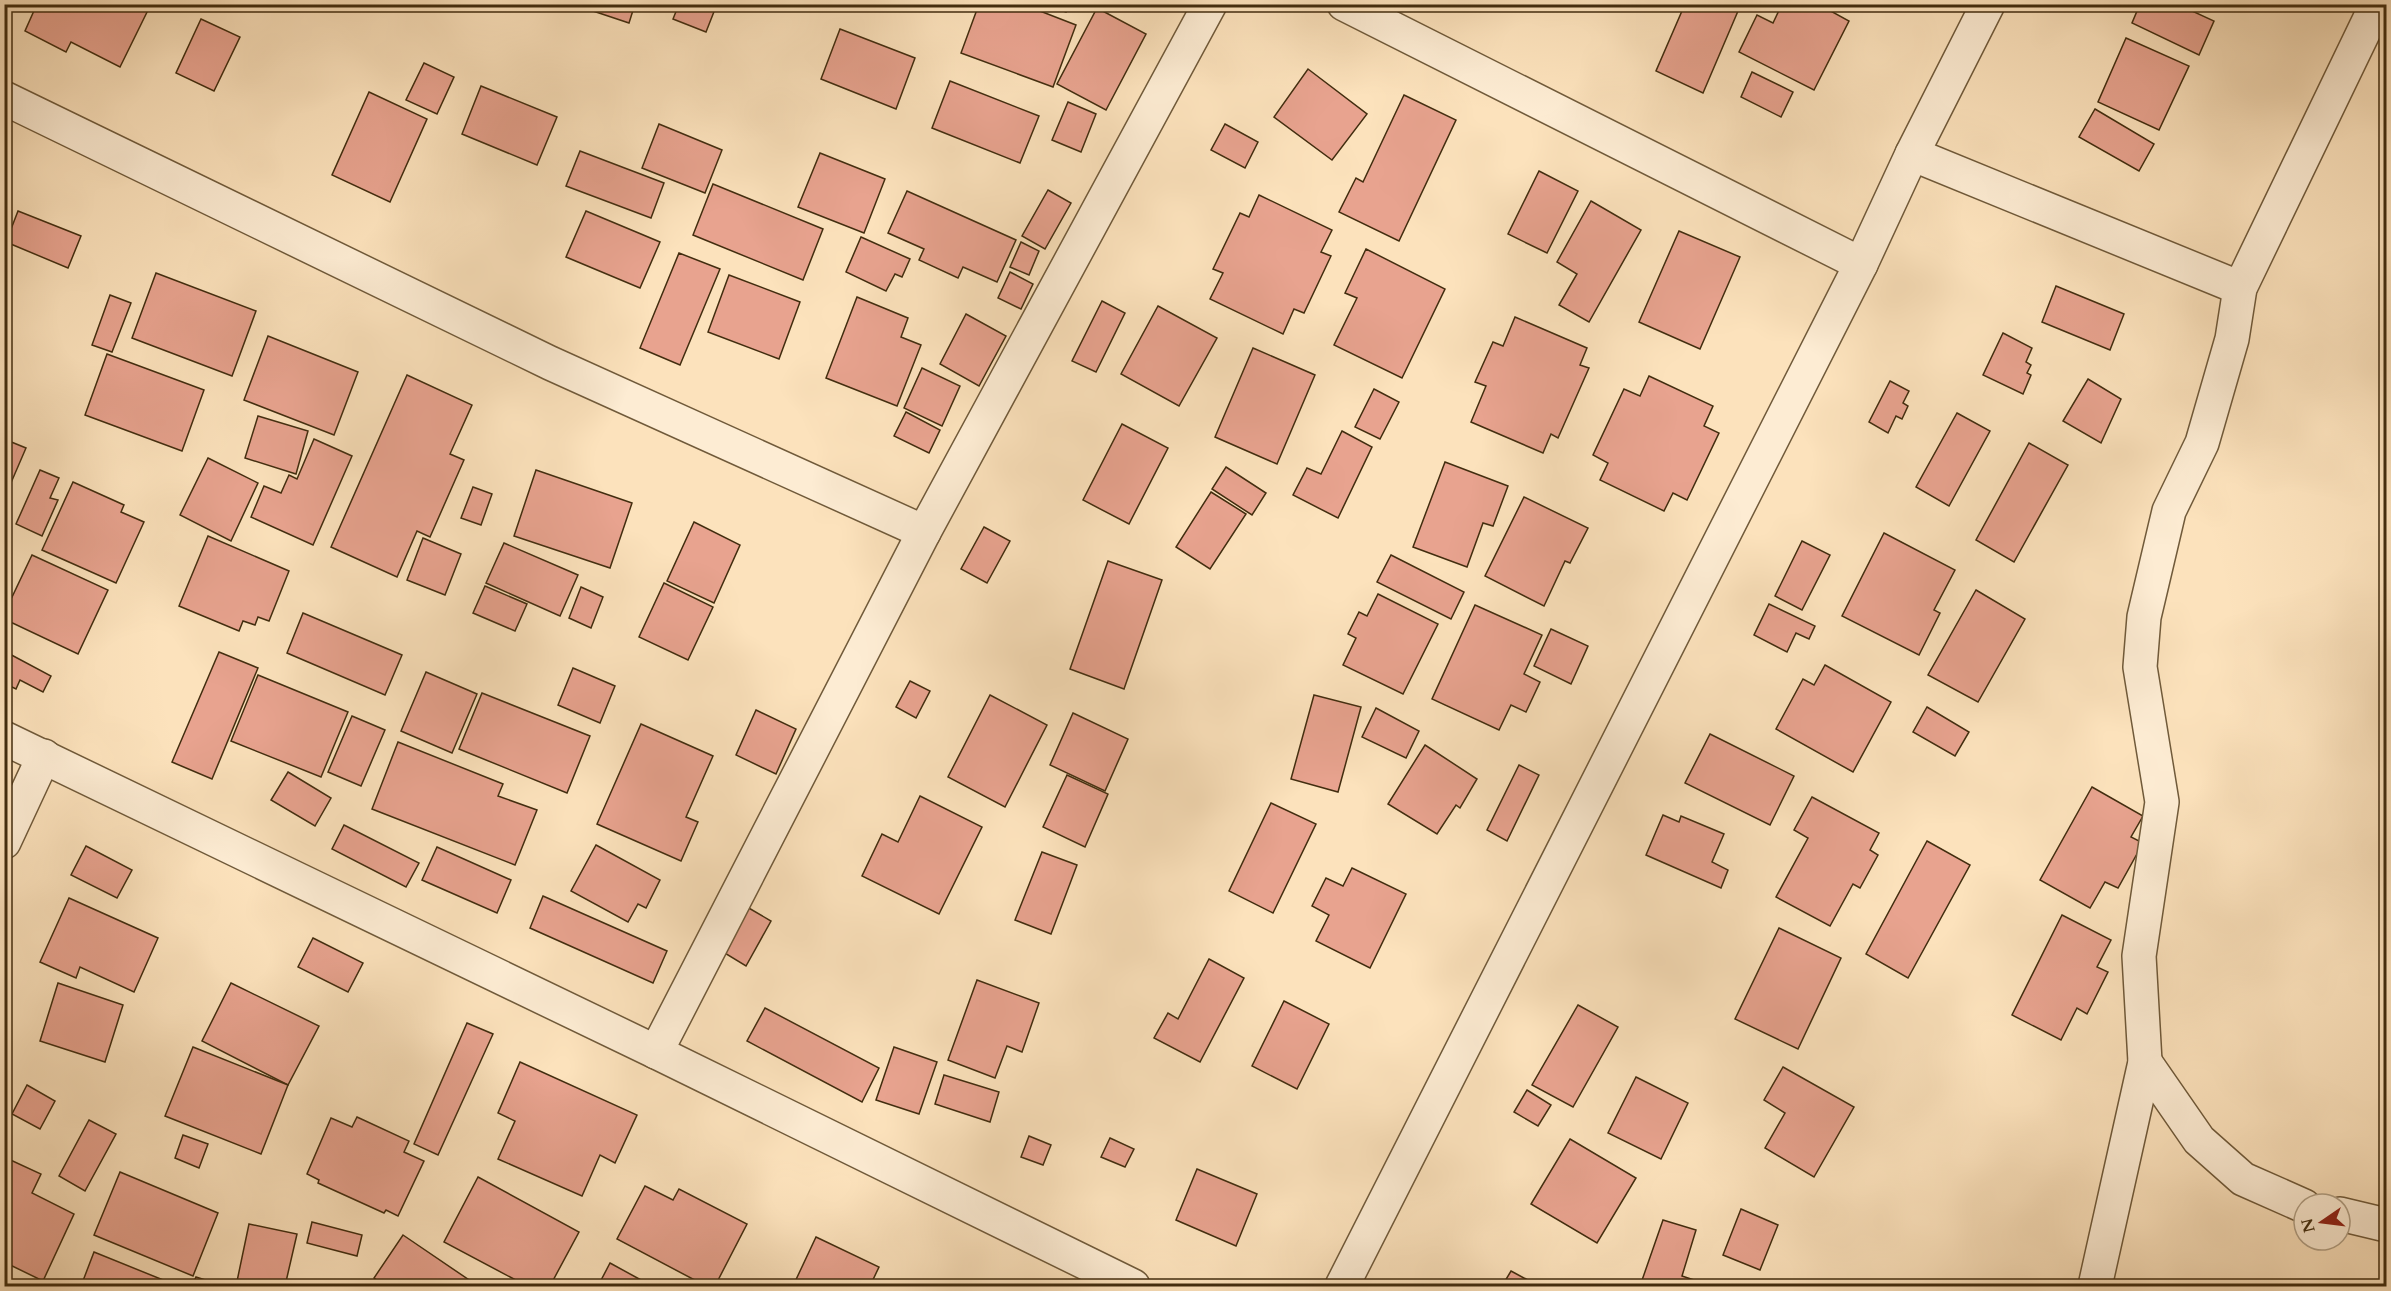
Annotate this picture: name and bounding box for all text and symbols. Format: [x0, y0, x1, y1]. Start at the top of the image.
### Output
north arrow [2292, 1192, 2352, 1252]
text: N [2296, 1216, 2321, 1235]

